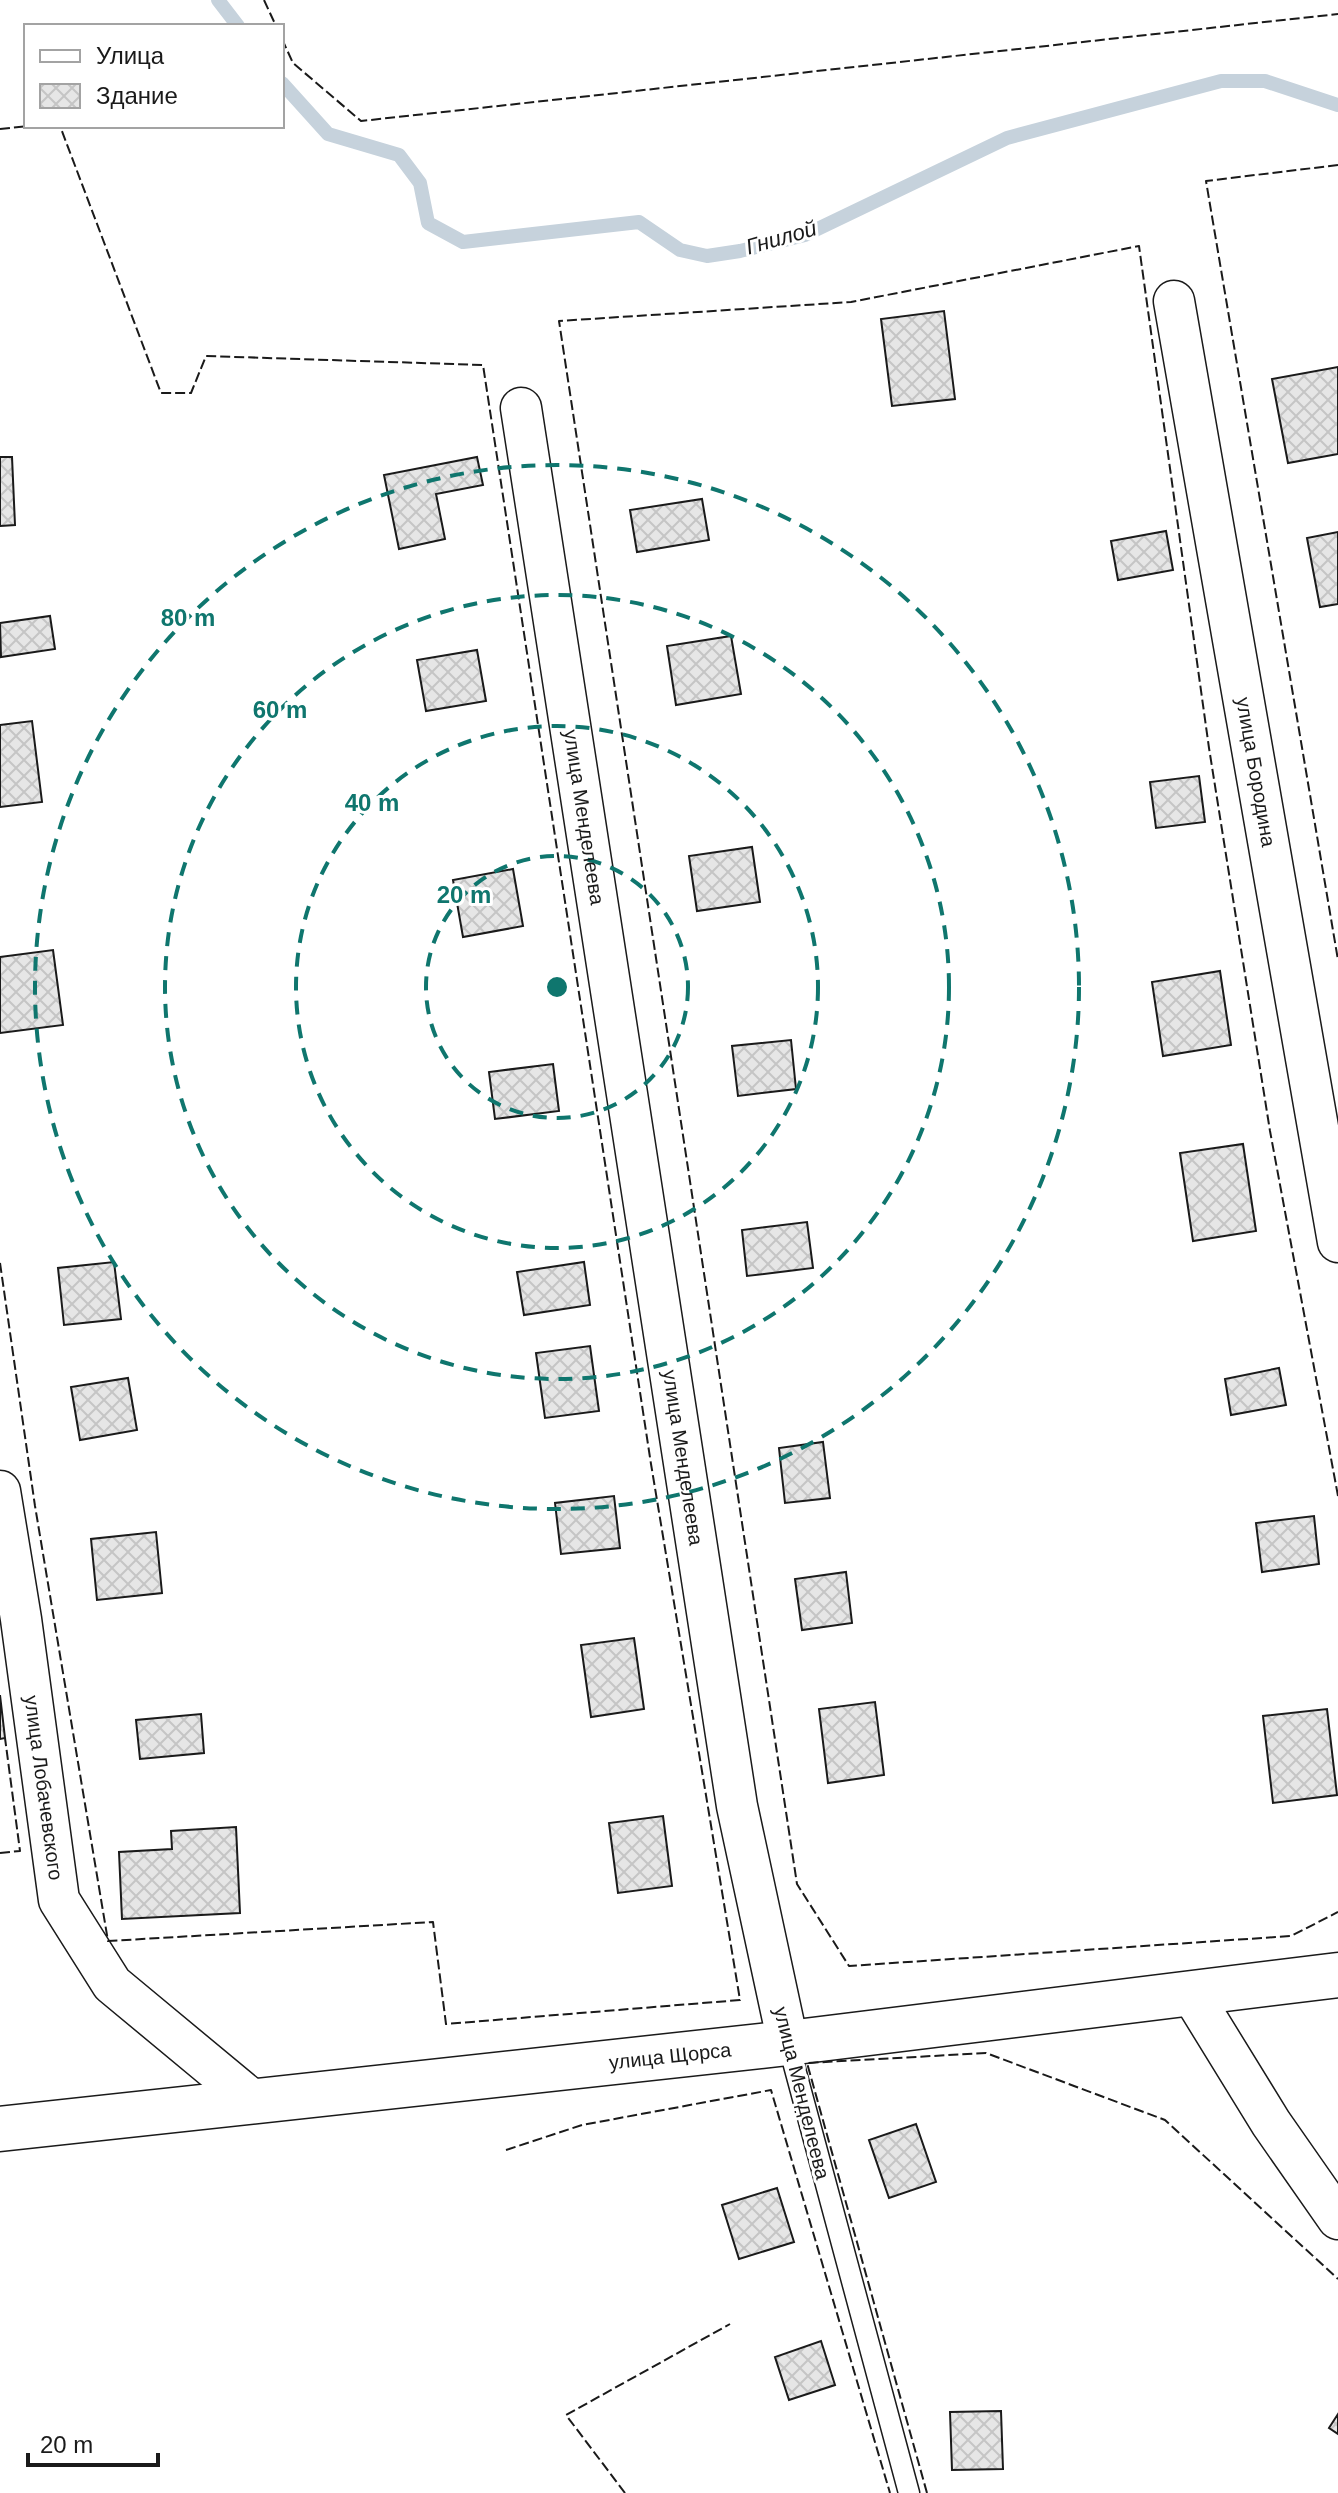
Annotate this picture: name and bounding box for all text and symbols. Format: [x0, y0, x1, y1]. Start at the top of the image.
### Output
legend [24, 24, 284, 128]
text: Улица [96, 42, 165, 69]
text: Здание [96, 82, 178, 109]
water label: Гнилой [743, 216, 819, 259]
text: 80 m [161, 604, 215, 631]
street label: улица Бородина [1232, 695, 1280, 849]
text: 60 m [253, 696, 307, 723]
street label: улица Менделеева [560, 728, 609, 907]
text: 40 m [345, 789, 399, 816]
text: 20 m [437, 881, 491, 908]
centre of rings [543, 973, 571, 1001]
street label: улица Менделеева [659, 1368, 708, 1548]
street label: улица Лобачевского [20, 1694, 67, 1882]
street label: улица Менделеева [770, 2004, 834, 2182]
street label: улица Щорса [608, 2038, 733, 2073]
scale bar [28, 2417, 158, 2467]
text: 20 m [40, 2431, 93, 2458]

